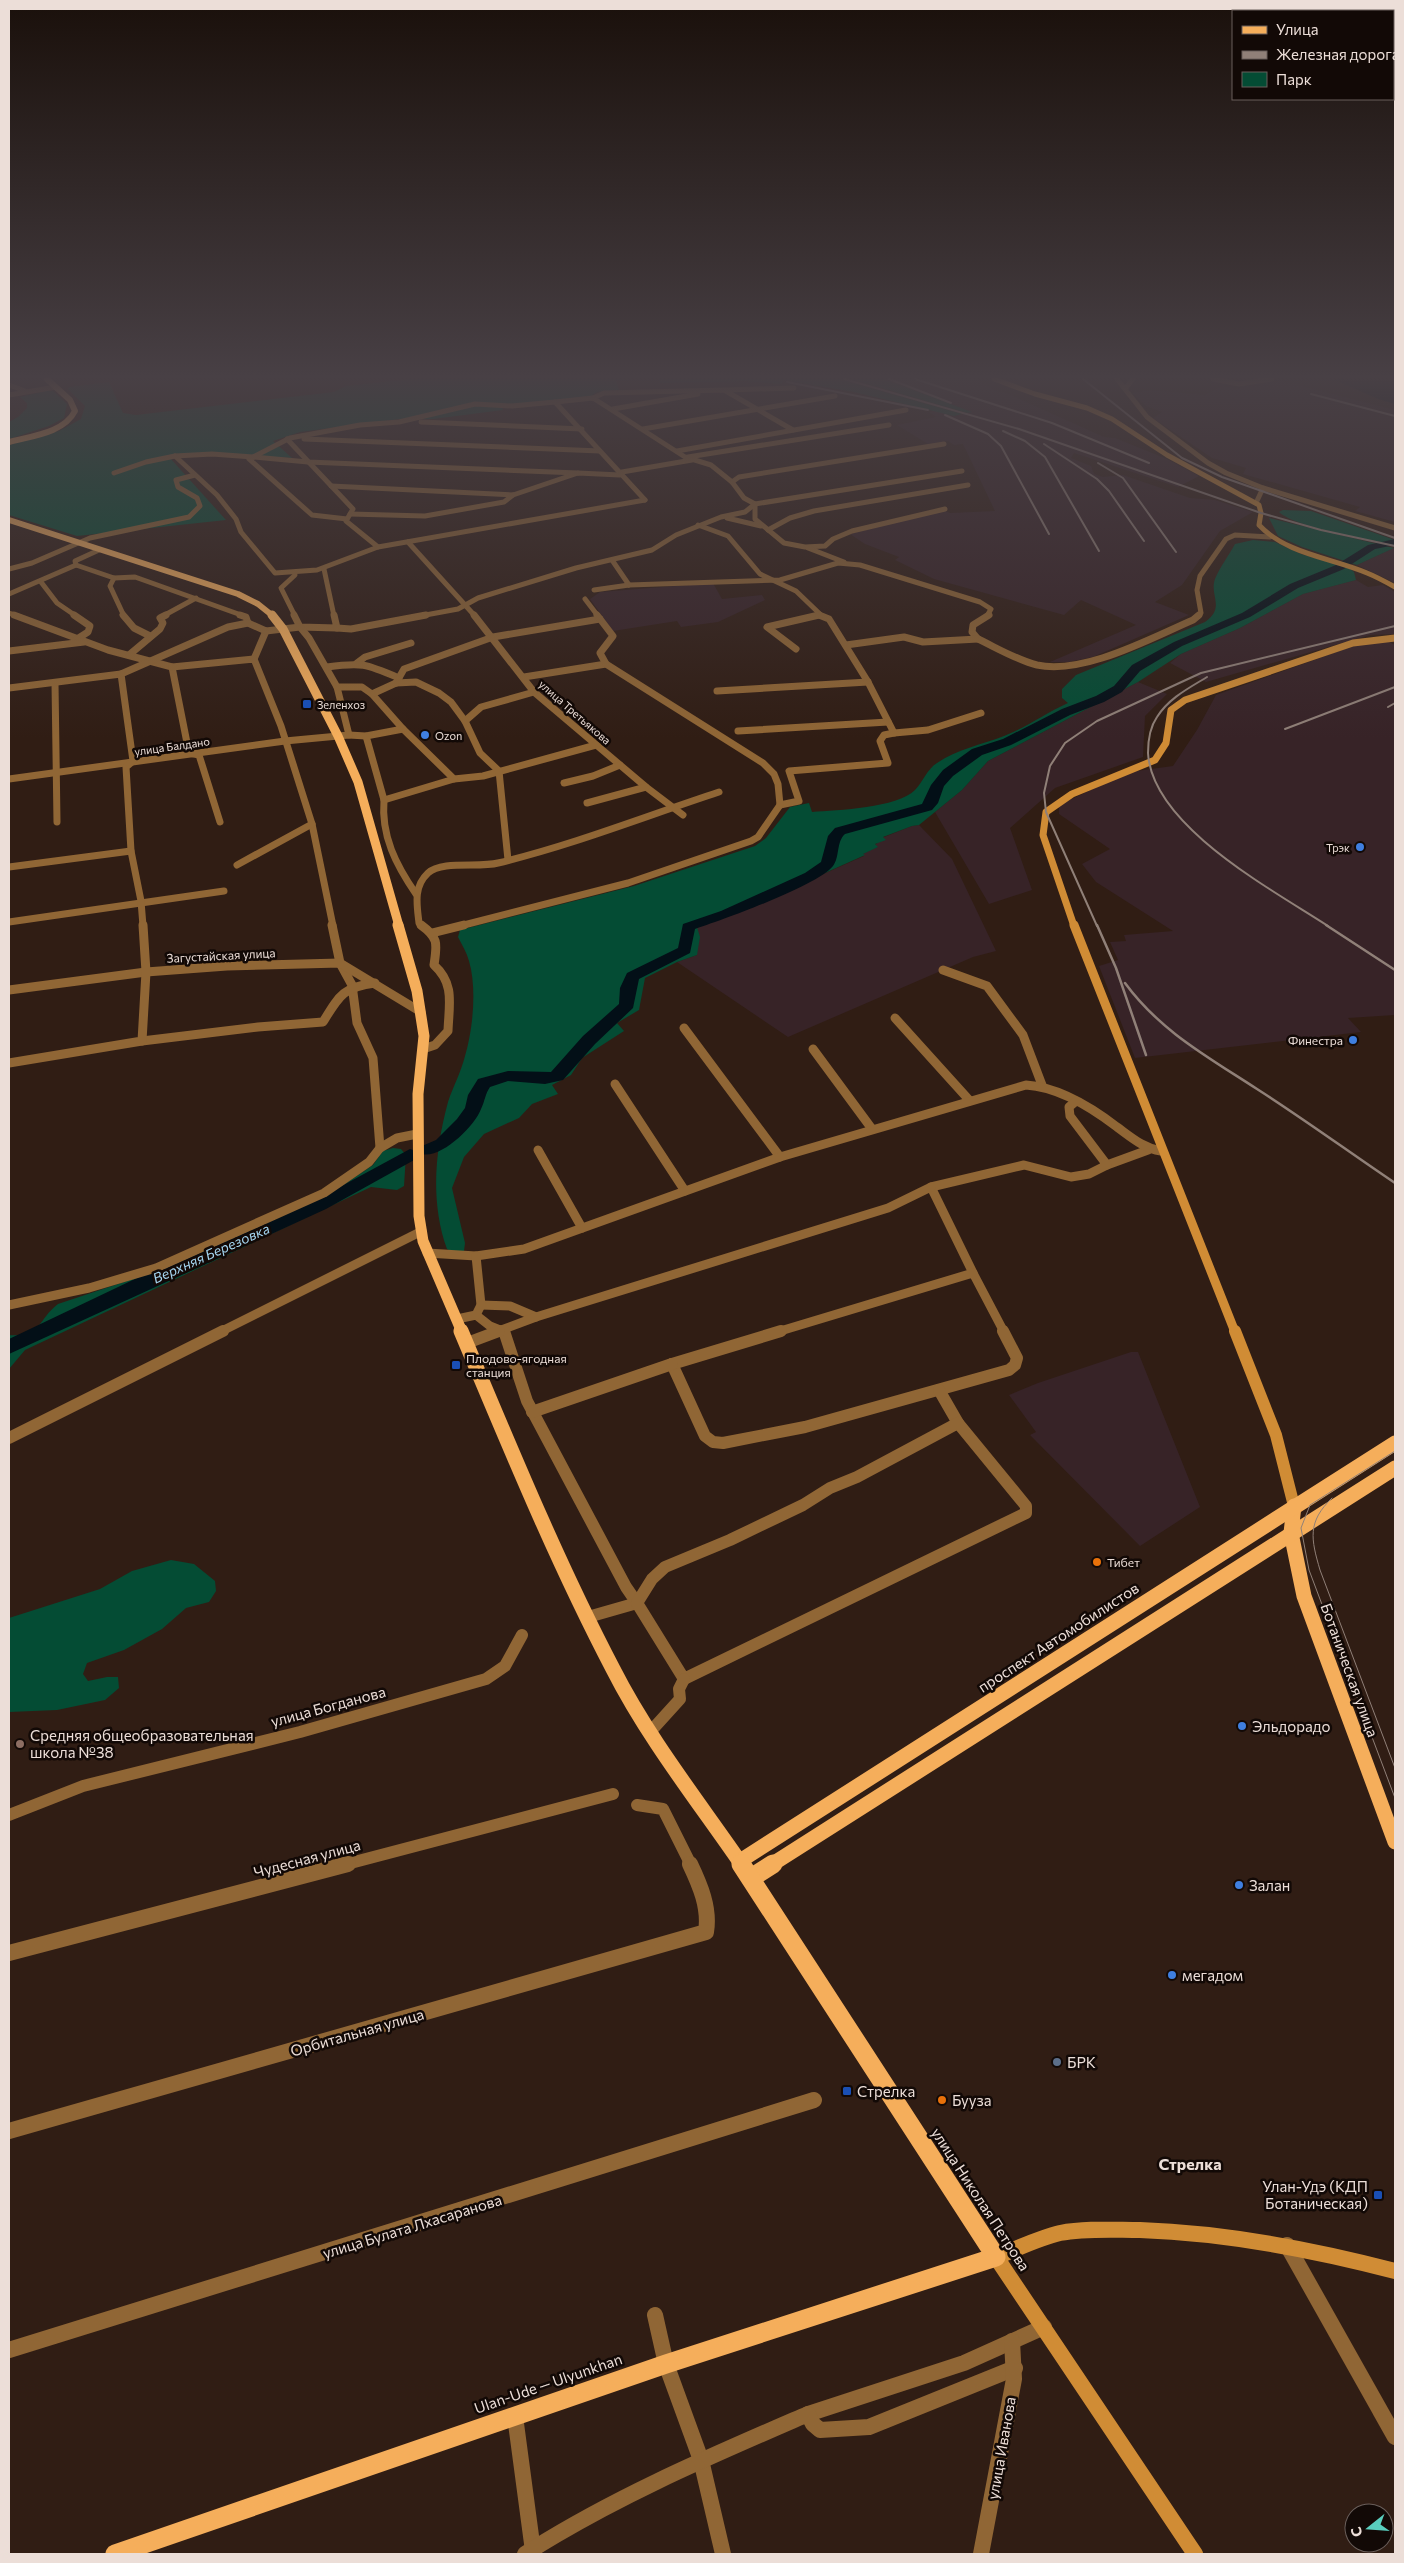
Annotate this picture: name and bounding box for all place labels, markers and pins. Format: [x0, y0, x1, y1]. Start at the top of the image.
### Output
marker: Зеленхоз [301, 698, 313, 710]
place label: Зеленхоз [317, 698, 365, 711]
marker: Ozon [419, 729, 431, 741]
place label: Ozon [435, 729, 462, 742]
place label: Трэк [1326, 841, 1350, 854]
marker: Трэк [1354, 841, 1366, 853]
place label: Финестра [1288, 1033, 1343, 1047]
marker: Финестра [1347, 1034, 1359, 1046]
place label: Плодово-ягодная станция [466, 1351, 567, 1379]
marker: Плодово-ягодная станция [450, 1359, 462, 1371]
place label: Тибет [1107, 1555, 1140, 1569]
marker: Тибет [1091, 1556, 1103, 1568]
place label: Эльдорадо [1252, 1717, 1331, 1735]
marker: Эльдорадо [1236, 1720, 1248, 1732]
place label: Средняя общеобразовательная школа №38 [30, 1726, 254, 1761]
marker: Средняя общеобразовательная школа №38 [14, 1738, 26, 1750]
place label: Залан [1249, 1876, 1290, 1894]
marker: Залан [1233, 1879, 1245, 1891]
place label: мегадом [1182, 1966, 1243, 1984]
marker: мегадом [1166, 1969, 1178, 1981]
place label: БРК [1067, 2053, 1096, 2071]
marker: БРК [1051, 2056, 1063, 2068]
place label: Стрелка [857, 2082, 915, 2100]
marker: Стрелка [841, 2085, 853, 2097]
place label: Бууза [952, 2091, 992, 2109]
marker: Бууза [936, 2094, 948, 2106]
place label: Улан-Удэ (КДП Ботаническая) [1262, 2177, 1368, 2212]
marker: Улан-Удэ (КДП Ботаническая) [1372, 2189, 1384, 2201]

